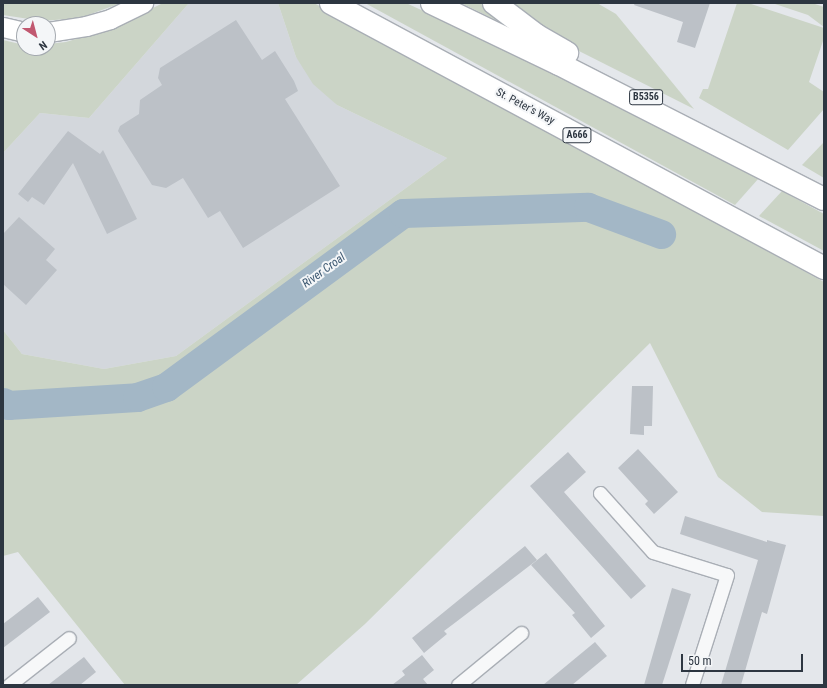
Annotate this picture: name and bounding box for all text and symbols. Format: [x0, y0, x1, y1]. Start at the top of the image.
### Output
north arrow [16, 16, 56, 56]
text: N [36, 38, 49, 53]
street label: St. Peter's Way [493, 86, 557, 128]
road number: B5356 [629, 89, 663, 105]
road number: A666 [562, 127, 592, 143]
water label: River Croal [300, 251, 348, 291]
scale bar [683, 646, 805, 672]
text: 50 m [688, 654, 712, 668]

